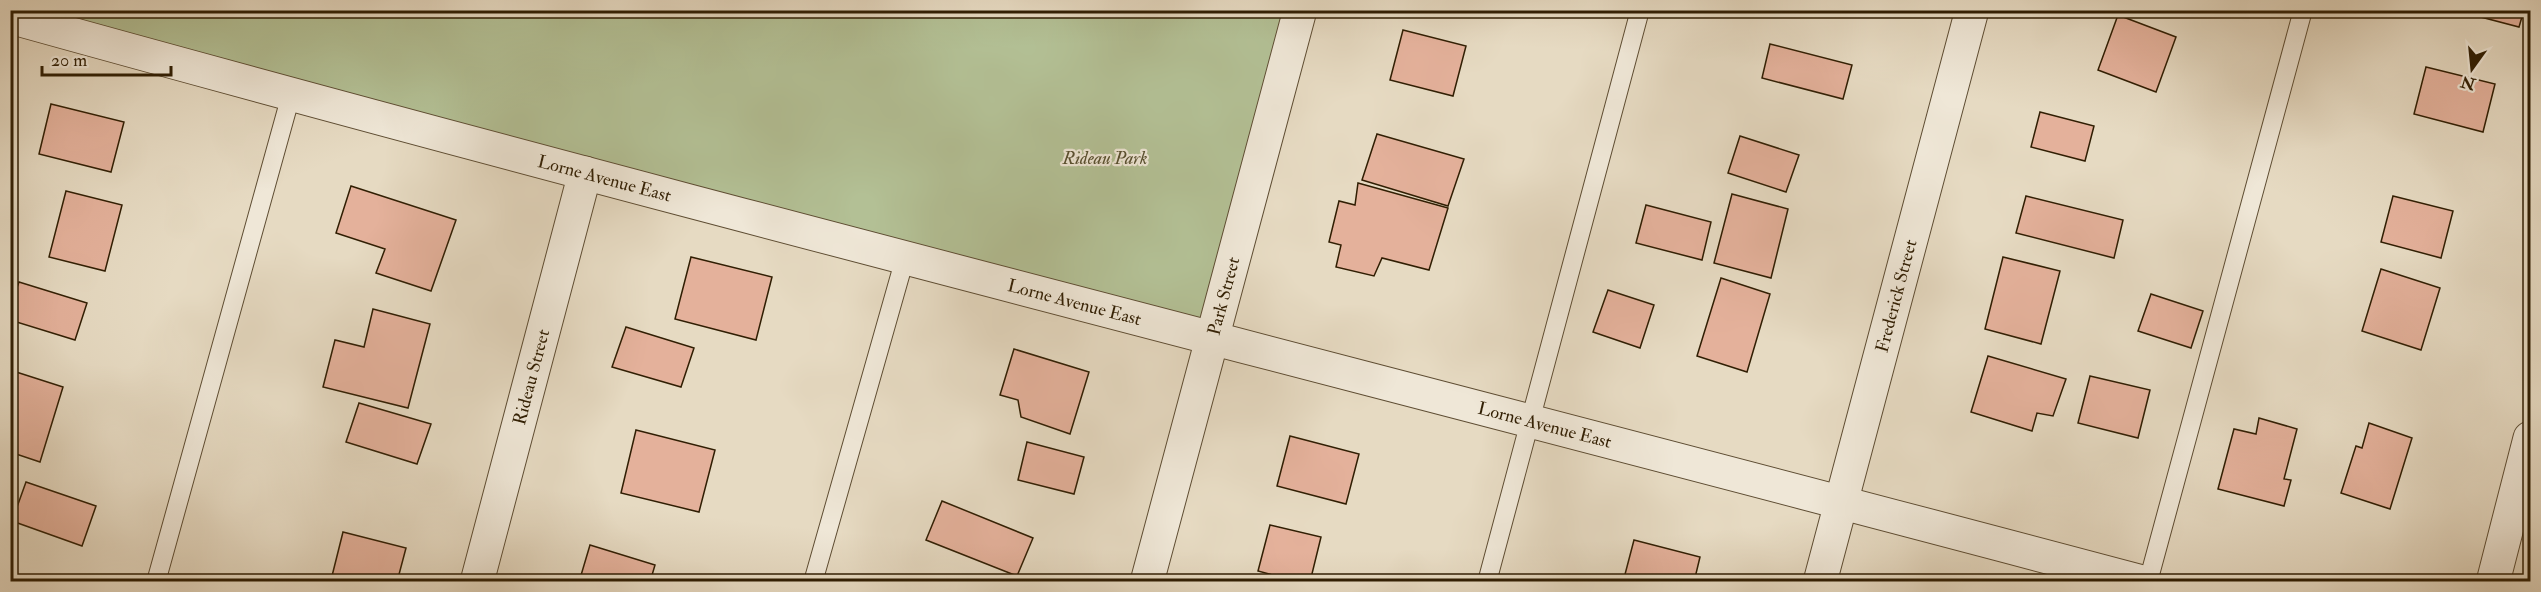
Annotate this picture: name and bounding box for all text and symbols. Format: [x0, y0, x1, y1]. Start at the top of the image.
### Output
scale bar [42, 39, 171, 77]
north arrow [2442, 39, 2502, 99]
text: 20 m [51, 49, 87, 72]
text: N [2458, 71, 2479, 94]
park label: Rideau Park [1062, 147, 1147, 170]
street label: Lorne Avenue East [535, 150, 674, 207]
street label: Frederick Street [1870, 237, 1922, 355]
street label: Park Street [1202, 254, 1245, 338]
street label: Lorne Avenue East [1005, 274, 1144, 331]
street label: Rideau Street [508, 327, 555, 427]
street label: Lorne Avenue East [1475, 396, 1614, 453]

